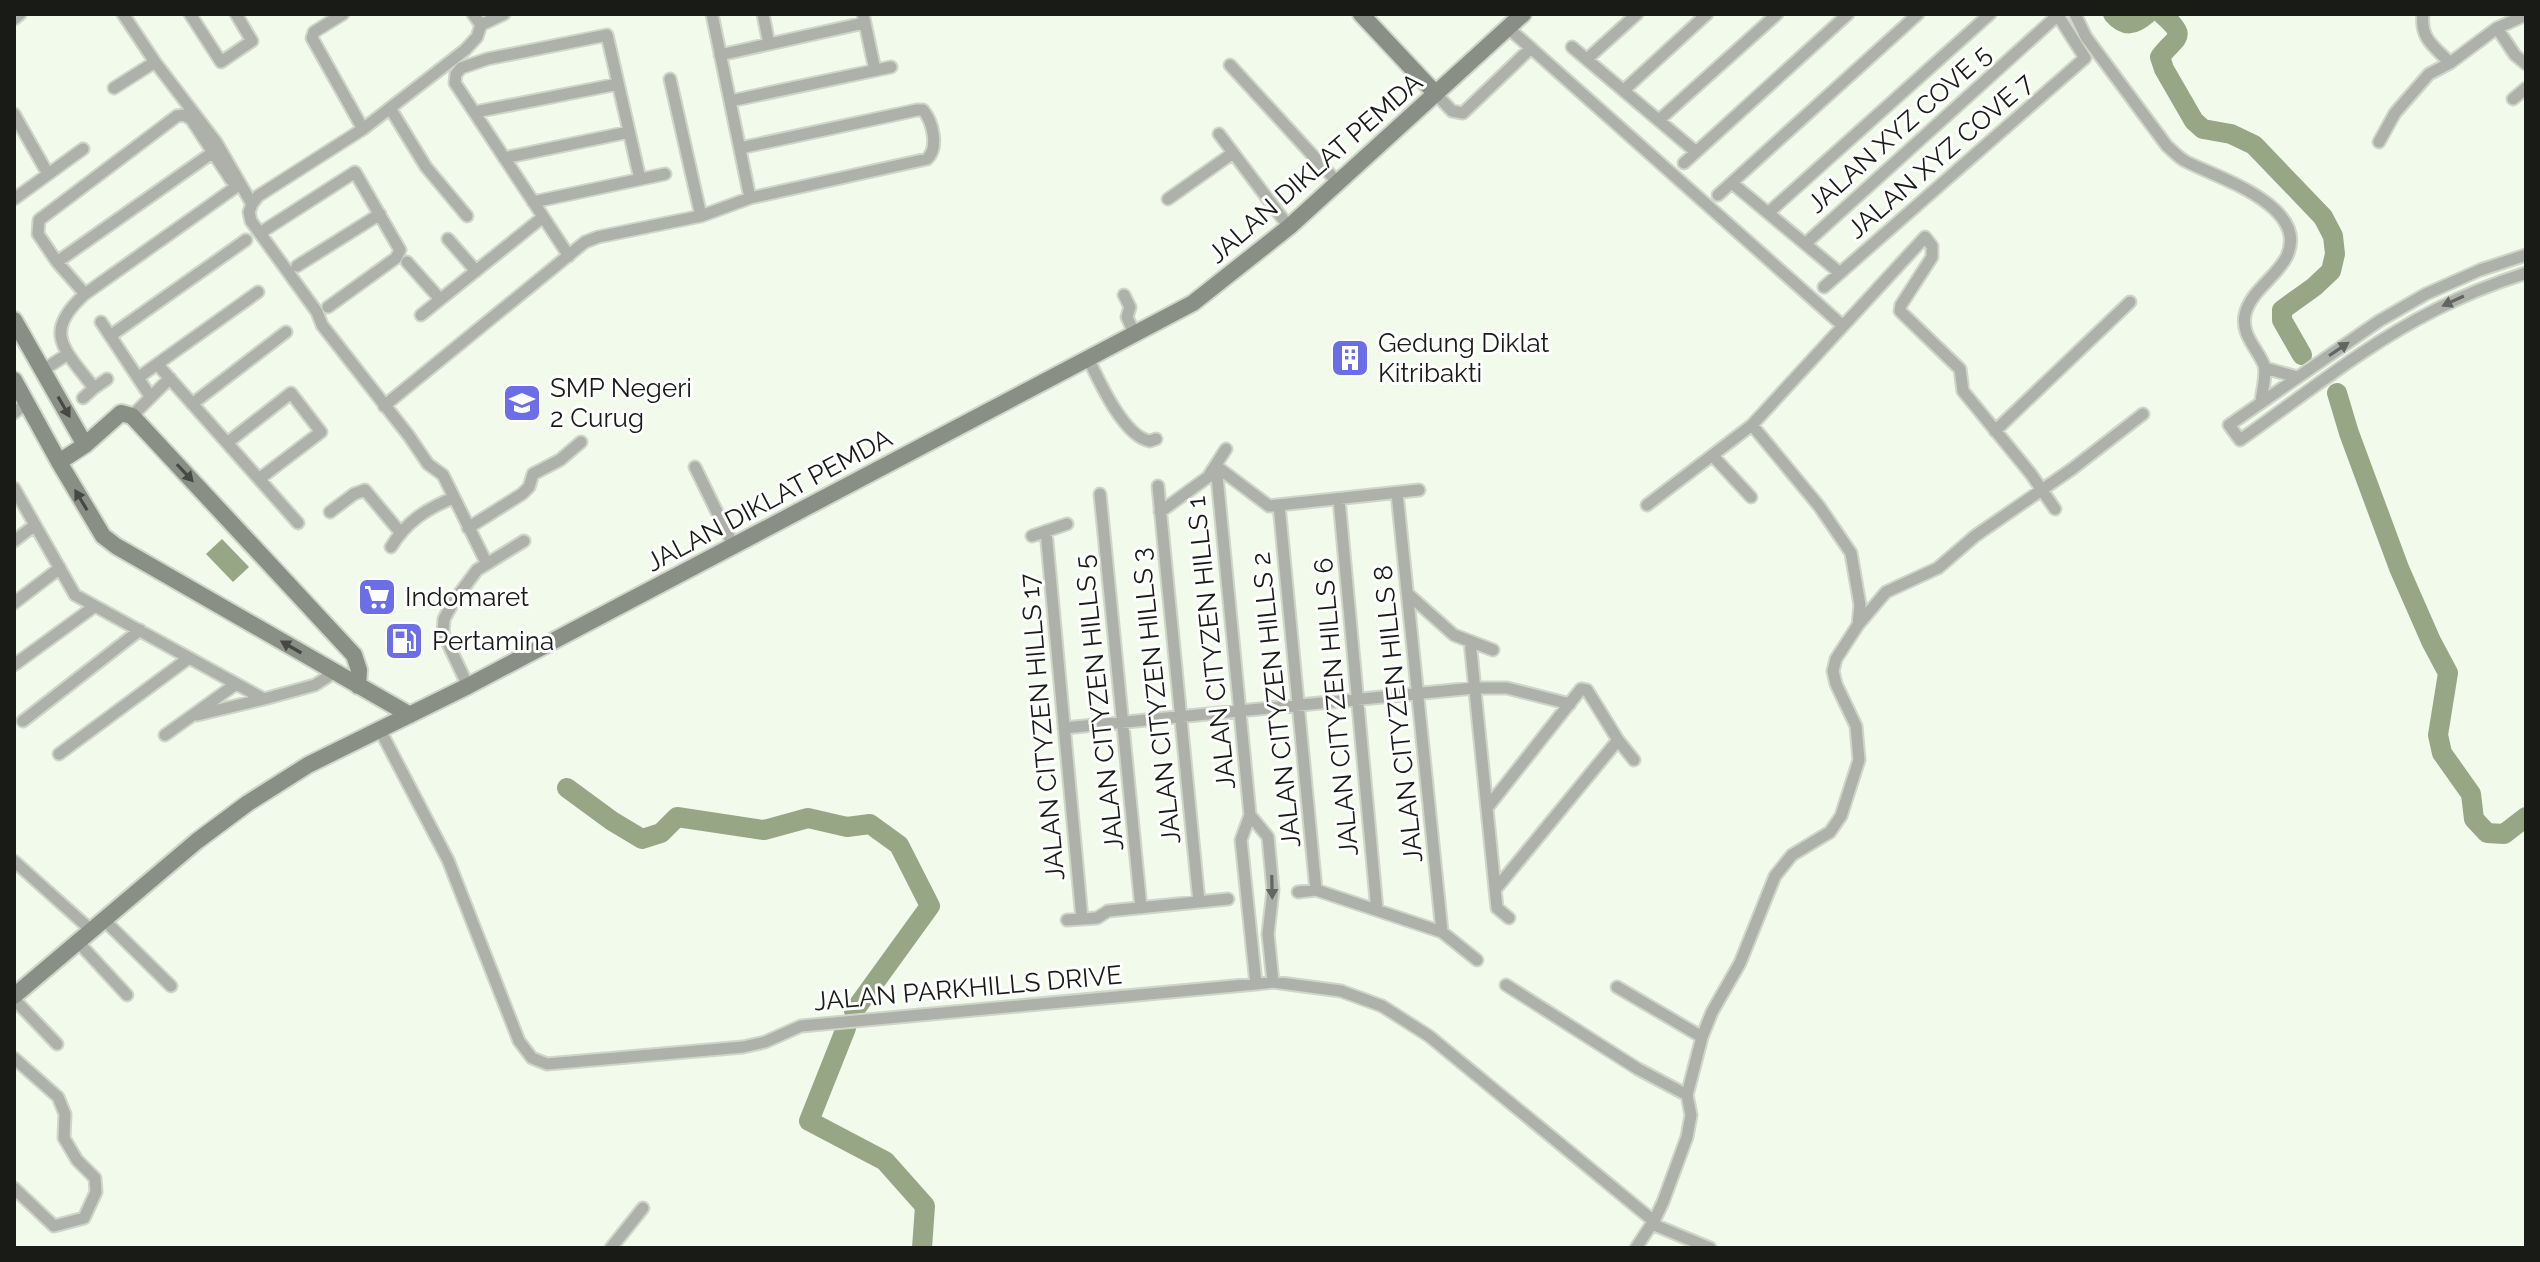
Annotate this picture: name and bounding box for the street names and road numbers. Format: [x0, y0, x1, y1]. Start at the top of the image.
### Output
street label: JALAN XYZ COVE 5 [1801, 39, 1997, 219]
street label: JALAN DIKLAT PEMDA [1202, 67, 1429, 269]
street label: JALAN XYZ COVE 7 [1841, 67, 2039, 245]
street label: JALAN DIKLAT PEMDA [641, 422, 897, 578]
street label: JALAN CITYZEN HILLS 1 [1181, 495, 1241, 791]
street label: JALAN CITYZEN HILLS 3 [1126, 547, 1186, 845]
street label: JALAN CITYZEN HILLS 2 [1246, 551, 1306, 849]
street label: JALAN CITYZEN HILLS 5 [1069, 553, 1129, 853]
street label: JALAN CITYZEN HILLS 6 [1308, 557, 1364, 857]
street label: JALAN CITYZEN HILLS 8 [1367, 564, 1429, 864]
street label: JALAN CITYZEN HILLS 17 [1014, 572, 1070, 882]
street label: JALAN PARKHILLS DRIVE [813, 960, 1123, 1016]

